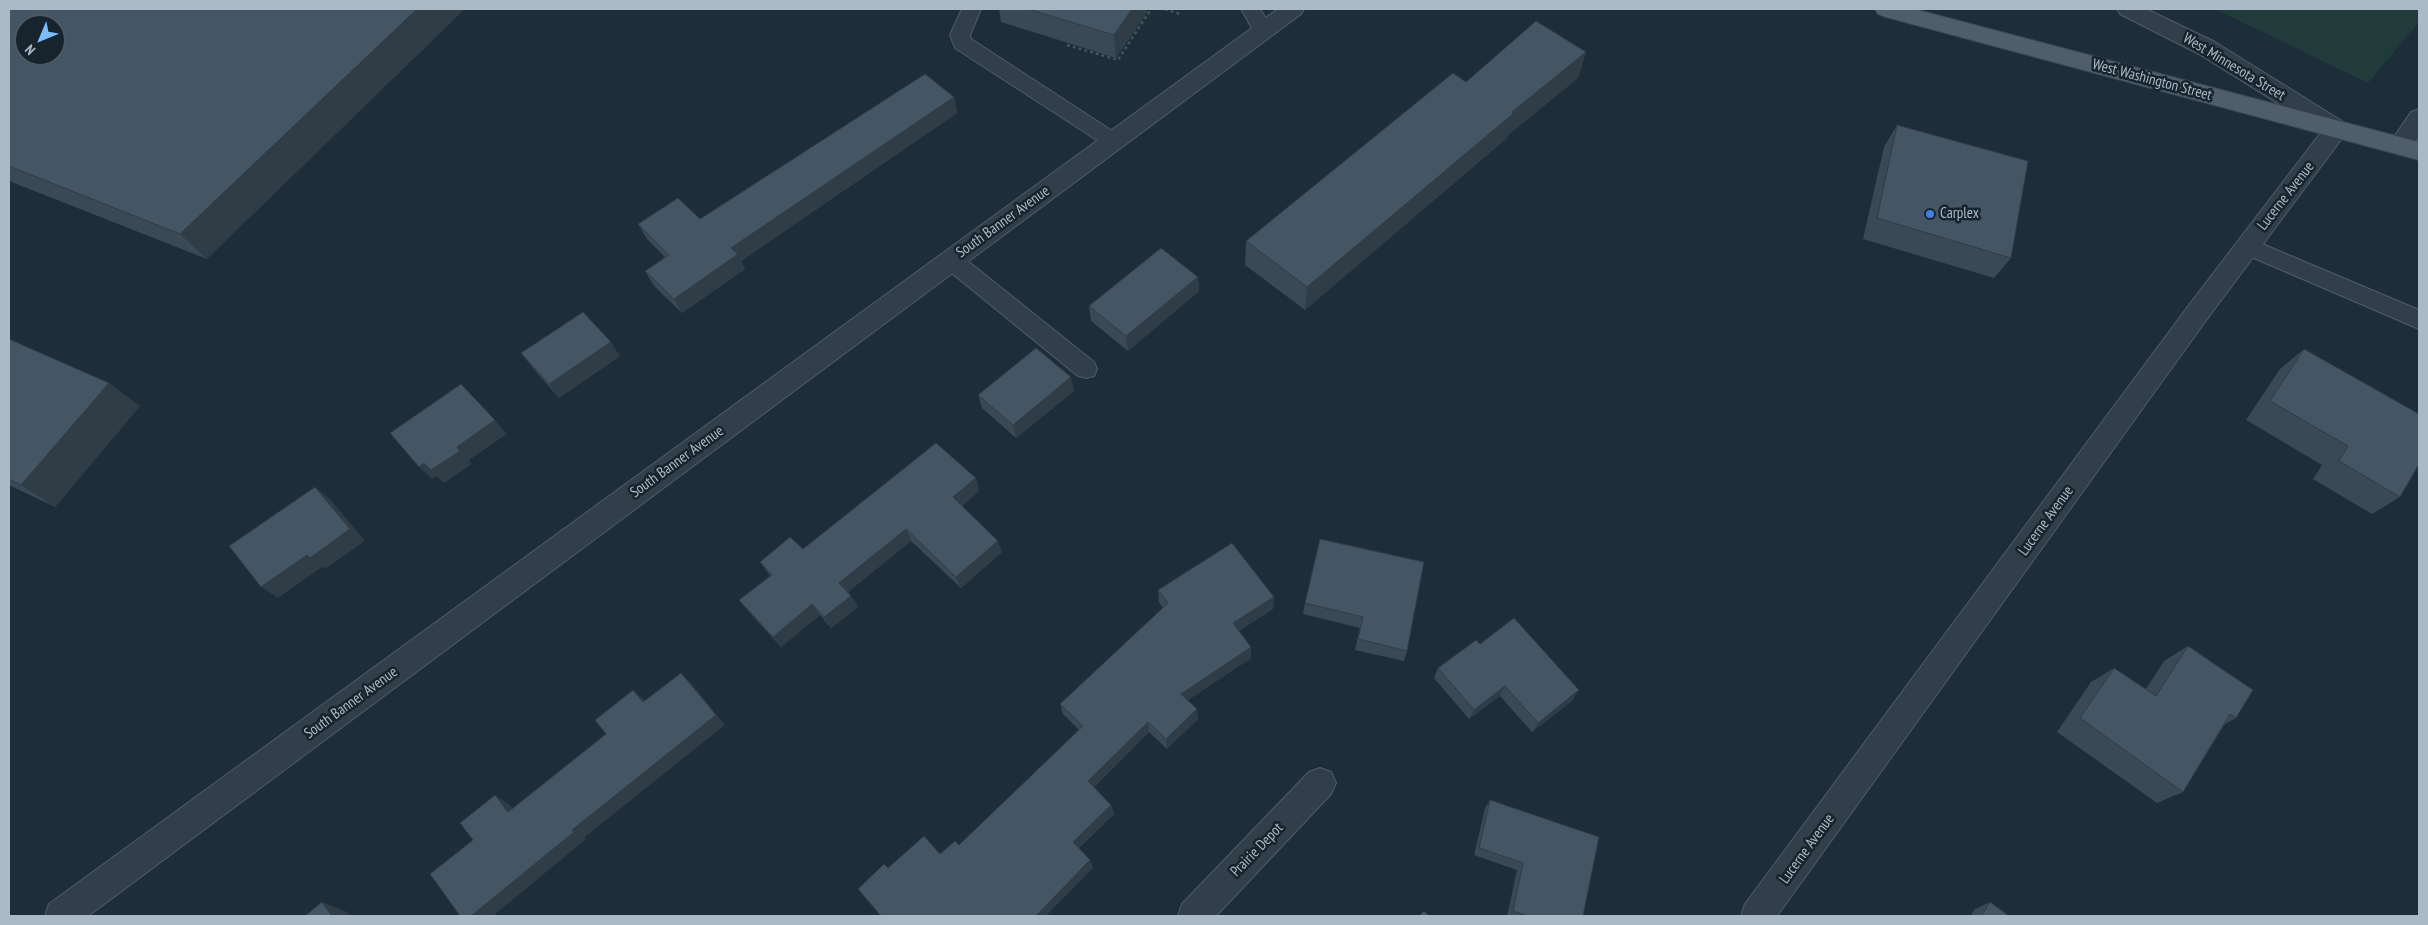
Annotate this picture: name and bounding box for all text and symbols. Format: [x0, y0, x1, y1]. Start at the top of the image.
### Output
north arrow [15, 15, 65, 65]
street label: West Minnesota Street [2180, 29, 2288, 105]
text: N [21, 41, 39, 59]
street label: West Washington Street [2090, 55, 2214, 105]
street label: Lucerne Avenue [2254, 158, 2318, 234]
street label: South Banner Avenue [953, 182, 1053, 262]
place label: Carplex [1940, 205, 1979, 223]
marker: Carplex [1924, 208, 1936, 220]
street label: South Banner Avenue [627, 422, 727, 502]
street label: Lucerne Avenue [2015, 483, 2077, 559]
street label: South Banner Avenue [301, 663, 401, 743]
street label: Lucerne Avenue [1776, 811, 1838, 887]
street label: Prairie Depot [1227, 819, 1287, 881]

